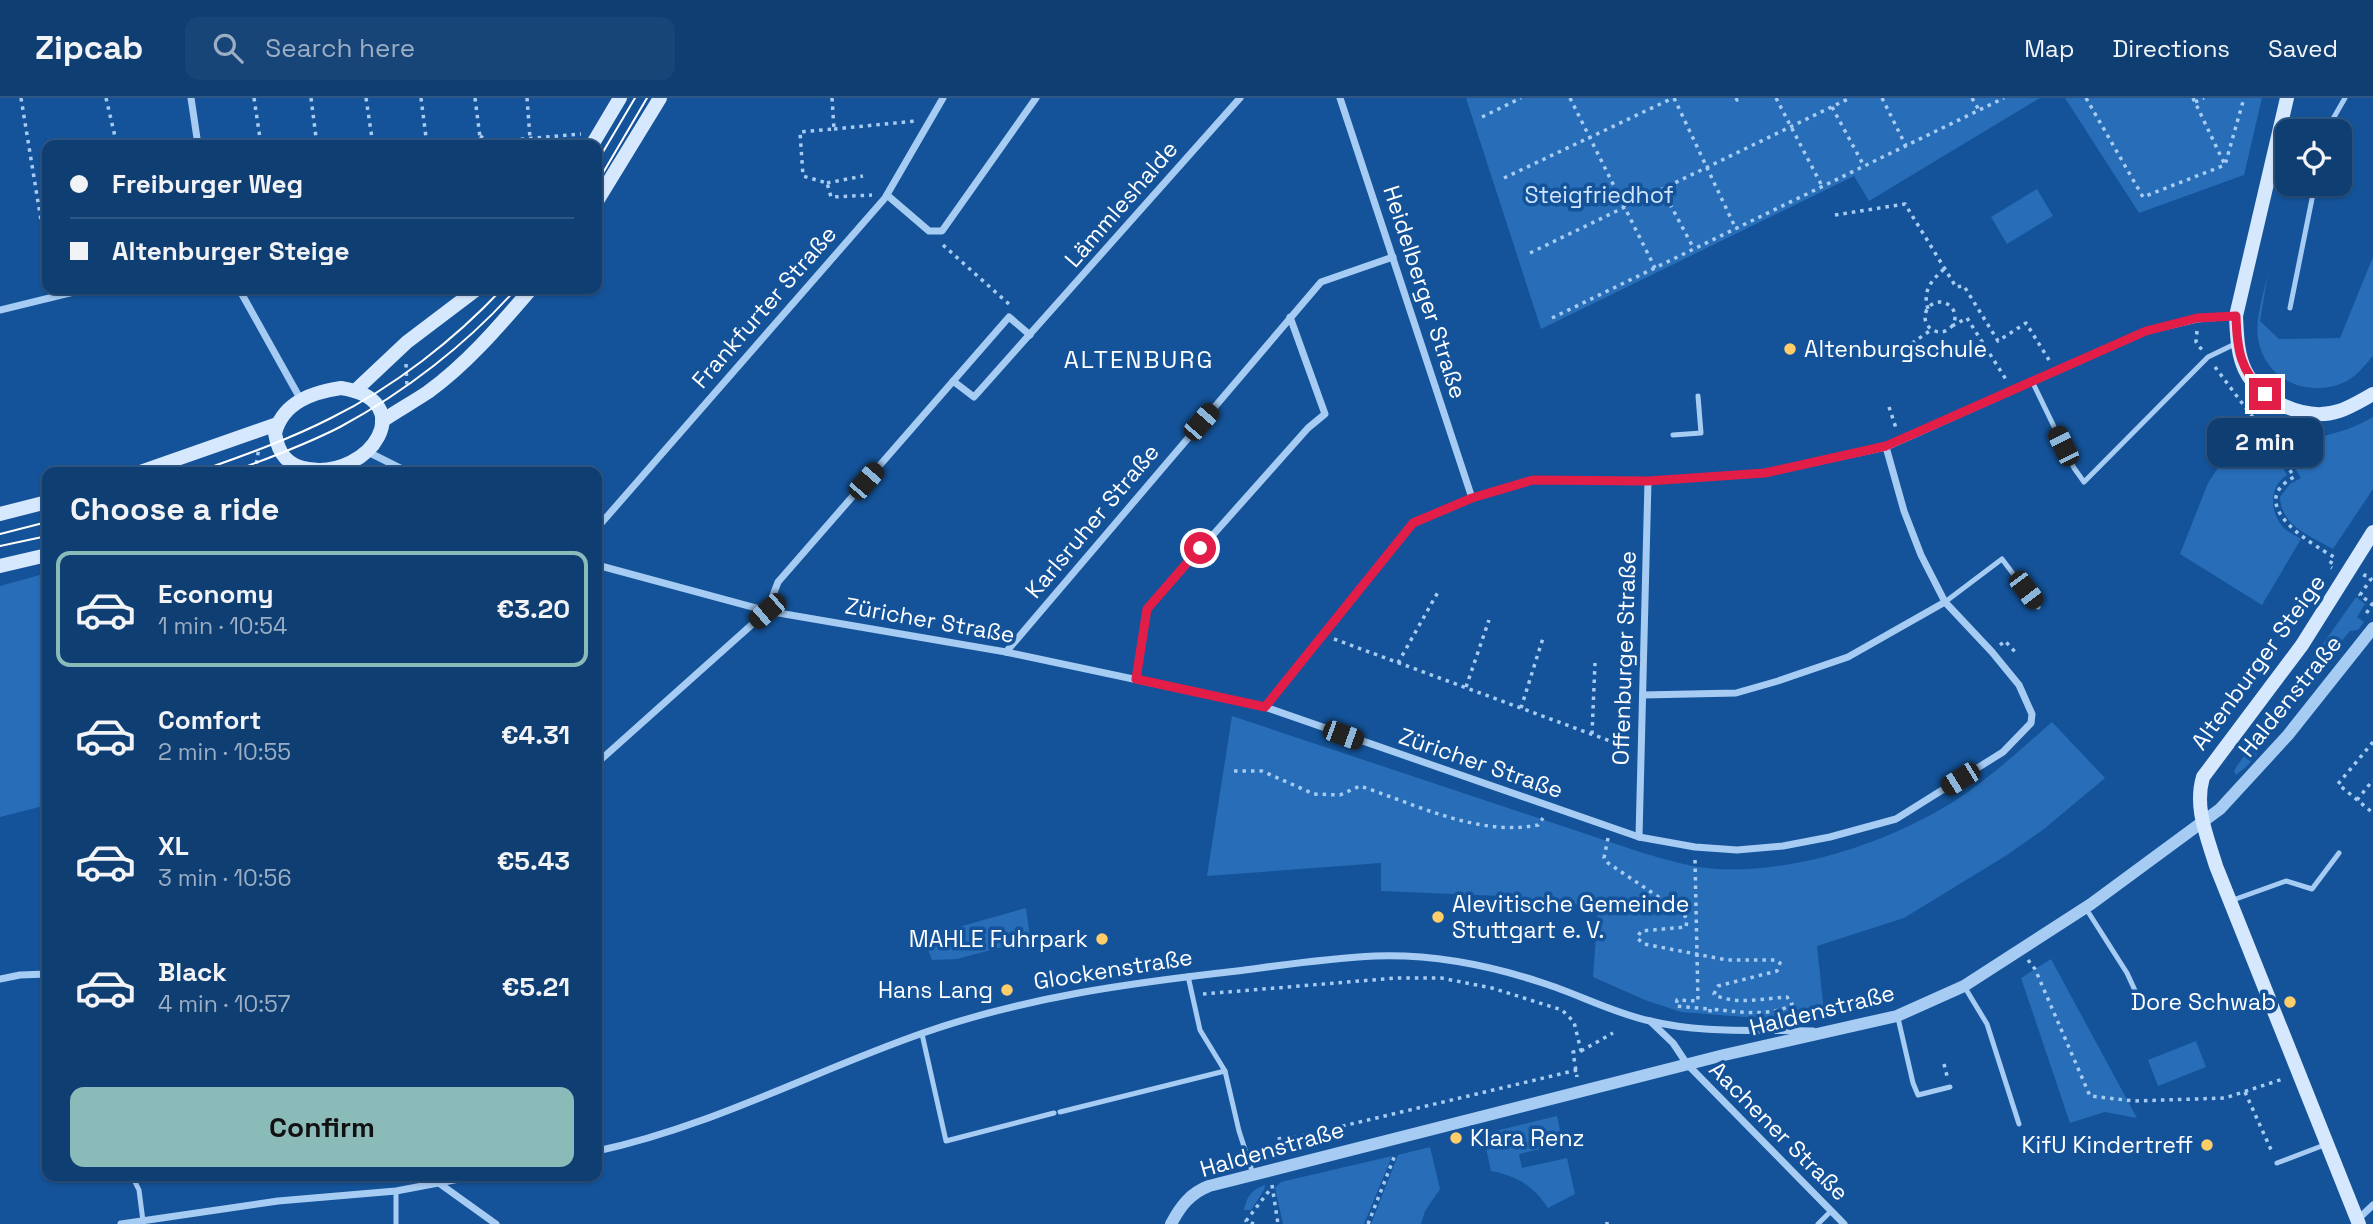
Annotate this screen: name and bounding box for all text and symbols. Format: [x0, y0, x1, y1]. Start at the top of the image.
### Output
search box [185, 17, 675, 80]
text: Zipcab [35, 27, 143, 69]
icon: search [209, 29, 247, 67]
text: Search here [265, 31, 415, 65]
text: Map [2024, 33, 2074, 64]
text: Directions [2112, 33, 2230, 64]
text: Saved [2268, 33, 2338, 64]
map controls [2275, 119, 2352, 196]
button: locate [2275, 119, 2352, 196]
street label: Lämmleshalde [1058, 134, 1184, 274]
text: Freiburger Weg [112, 167, 303, 201]
park label: Steigfriedhof [1524, 180, 1674, 210]
street label: Heidelberger Straße [1376, 182, 1474, 402]
street label: Frankfurter Straße [685, 219, 843, 395]
text: Altenburger Steige [112, 234, 349, 268]
place label: Altenburgschule [1804, 334, 1987, 364]
marker: Altenburgschule [1782, 341, 1798, 357]
district label: ALTENBURG [1064, 344, 1214, 375]
route end [2249, 378, 2281, 410]
car [1180, 399, 1223, 445]
callout: 2 min [2207, 418, 2323, 468]
car [2045, 423, 2082, 469]
text: 2 min [2235, 427, 2295, 457]
street label: Karlsruher Straße [1018, 437, 1166, 605]
car [845, 458, 888, 504]
text: Choose a ride [70, 489, 280, 529]
route start [1184, 532, 1216, 564]
street label: Offenburger Straße [1605, 550, 1643, 766]
car [2005, 567, 2048, 613]
street label: Altenburger Steige [2184, 568, 2332, 756]
text: Economy [158, 577, 274, 611]
icon: car [74, 578, 137, 641]
car [745, 589, 790, 633]
street label: Züricher Straße [843, 590, 1017, 650]
text: €3.20 [497, 592, 570, 626]
text: 1 min · 10:54 [158, 611, 288, 641]
street label: Haldenstraße [2232, 629, 2348, 763]
text: Comfort [158, 703, 261, 737]
icon: car [74, 704, 137, 767]
text: €4.31 [501, 718, 570, 752]
car [1320, 718, 1367, 752]
street label: Züricher Straße [1395, 721, 1567, 805]
text: 2 min · 10:55 [158, 737, 291, 767]
car [1937, 759, 1984, 799]
text: XL [158, 829, 189, 863]
icon: car [74, 830, 137, 893]
text: €5.43 [497, 844, 570, 878]
text: 3 min · 10:56 [158, 863, 291, 893]
place label: Alevitische Gemeinde Stuttgart e. V. [1452, 889, 1689, 945]
marker: Alevitische Gemeinde Stuttgart e. V. [1430, 909, 1446, 925]
place label: MAHLE Fuhrpark [909, 924, 1088, 954]
marker: MAHLE Fuhrpark [1094, 931, 1110, 947]
street label: Glockenstraße [1031, 942, 1195, 996]
text: Black [158, 955, 227, 989]
icon: car [74, 956, 137, 1019]
text: €5.21 [502, 970, 570, 1004]
place label: Hans Lang [878, 975, 993, 1005]
street label: Haldenstraße [1746, 977, 1898, 1043]
marker: Hans Lang [999, 982, 1015, 998]
place label: Dore Schwab [2131, 987, 2276, 1017]
text: 4 min · 10:57 [158, 989, 291, 1019]
marker: Dore Schwab [2282, 994, 2298, 1010]
street label: Aachener Straße [1703, 1055, 1855, 1207]
button: Confirm [70, 1087, 574, 1167]
street label: Haldenstraße [1196, 1114, 1348, 1184]
place label: Klara Renz [1470, 1123, 1585, 1153]
marker: Klara Renz [1448, 1130, 1464, 1146]
place label: KifU Kindertreff [2022, 1130, 2193, 1160]
marker: KifU Kindertreff [2199, 1137, 2215, 1153]

